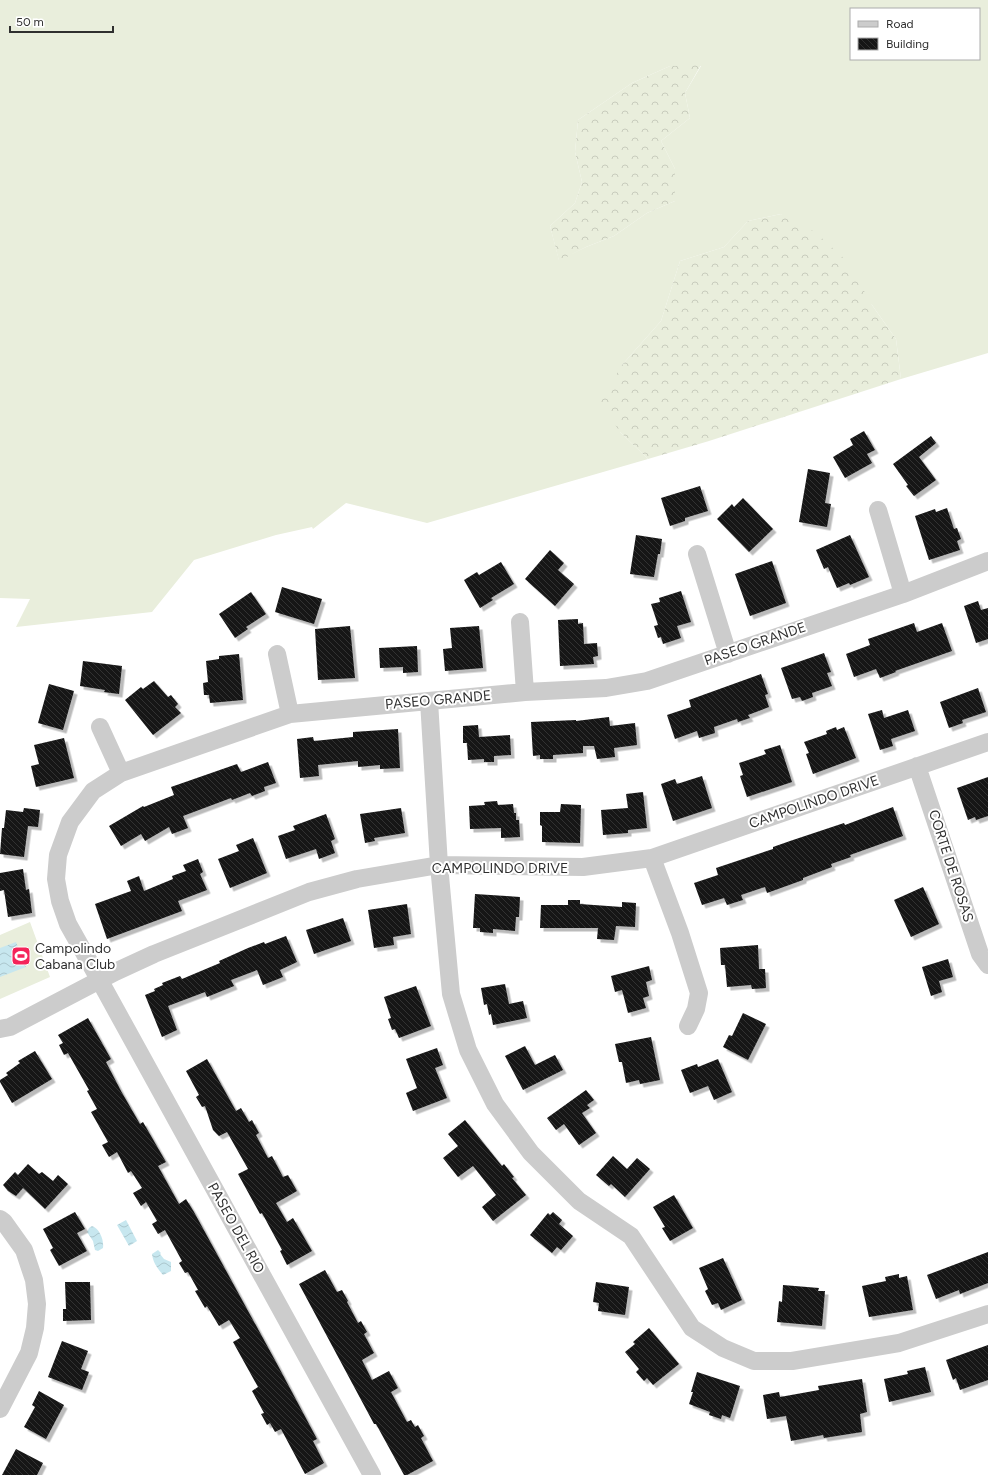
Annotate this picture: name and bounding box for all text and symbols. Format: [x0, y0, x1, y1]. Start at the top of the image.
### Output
scale bar [10, 8, 113, 34]
legend [850, 8, 980, 60]
text: 50 m [16, 15, 44, 29]
text: Road [886, 17, 914, 31]
text: Building [886, 37, 929, 51]
street label: PASEO GRANDE [702, 619, 808, 669]
street label: PASEO GRANDE [384, 687, 492, 713]
street label: CAMPOLINDO DRIVE [747, 772, 881, 832]
street label: CORTE DE ROSAS [925, 808, 977, 924]
street label: CAMPOLINDO DRIVE [432, 860, 568, 877]
place label: Campolindo Cabana Club [35, 940, 115, 973]
sports icon: Campolindo Cabana Club [10, 945, 32, 967]
street label: PASEO DEL RIO [204, 1180, 268, 1276]

